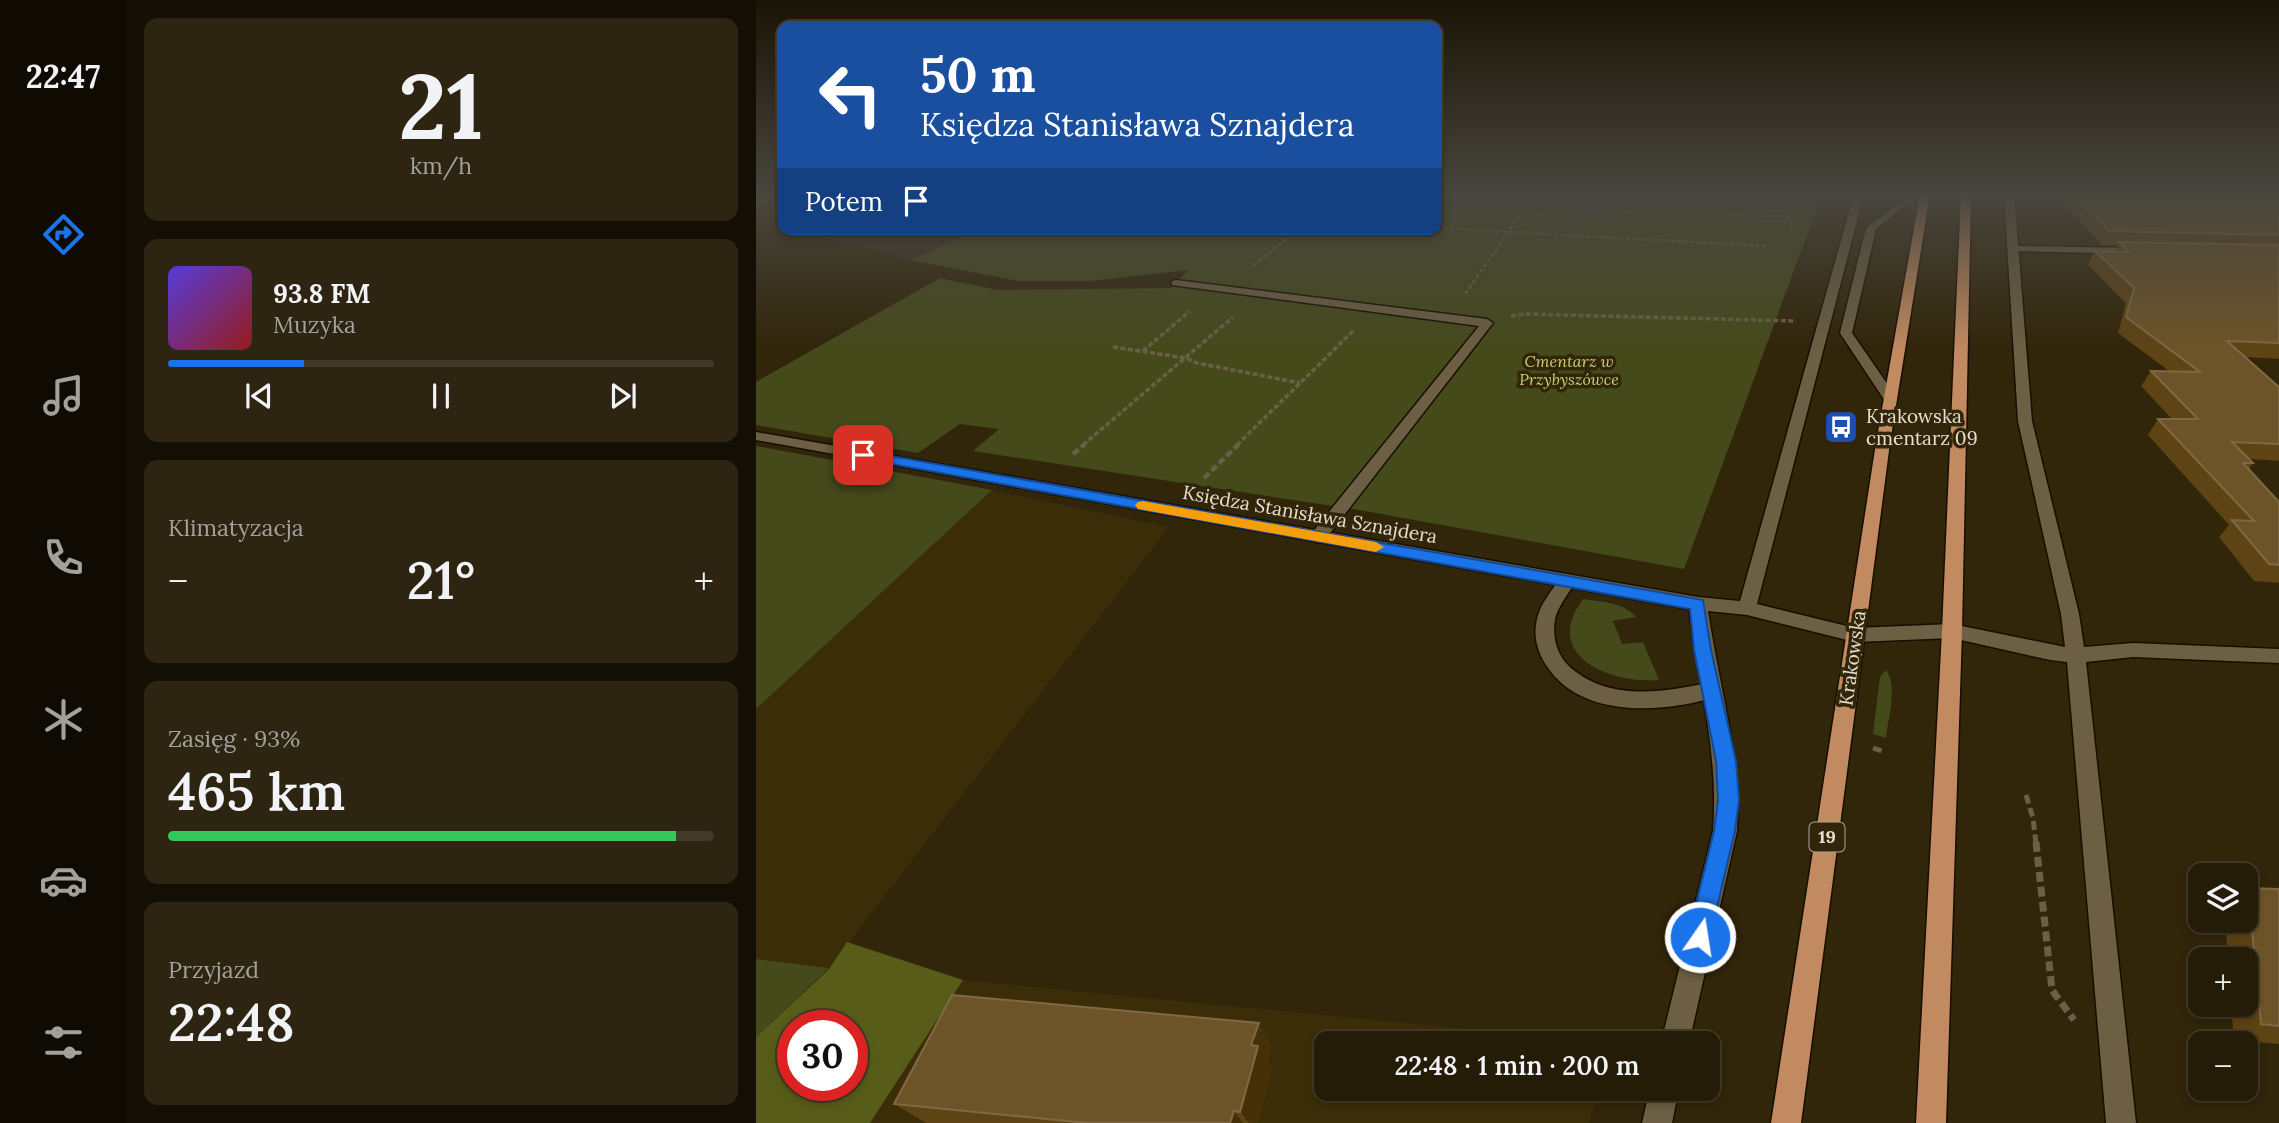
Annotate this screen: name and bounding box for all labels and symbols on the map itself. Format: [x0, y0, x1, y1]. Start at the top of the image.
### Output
park label: Cmentarz w Przybyszówce [1519, 351, 1619, 389]
place label: Krakowska cmentarz 09 [1866, 404, 1978, 450]
bus stop icon: Krakowska cmentarz 09 [1822, 408, 1860, 446]
pin [833, 425, 893, 485]
street label: Księdza Stanisława Sznajdera [1181, 480, 1439, 548]
street label: Krakowska [1833, 609, 1871, 707]
road number: 19 [1810, 822, 1844, 852]
position arrow [1663, 900, 1737, 974]
speed limit sign: 30 [777, 1010, 868, 1101]

